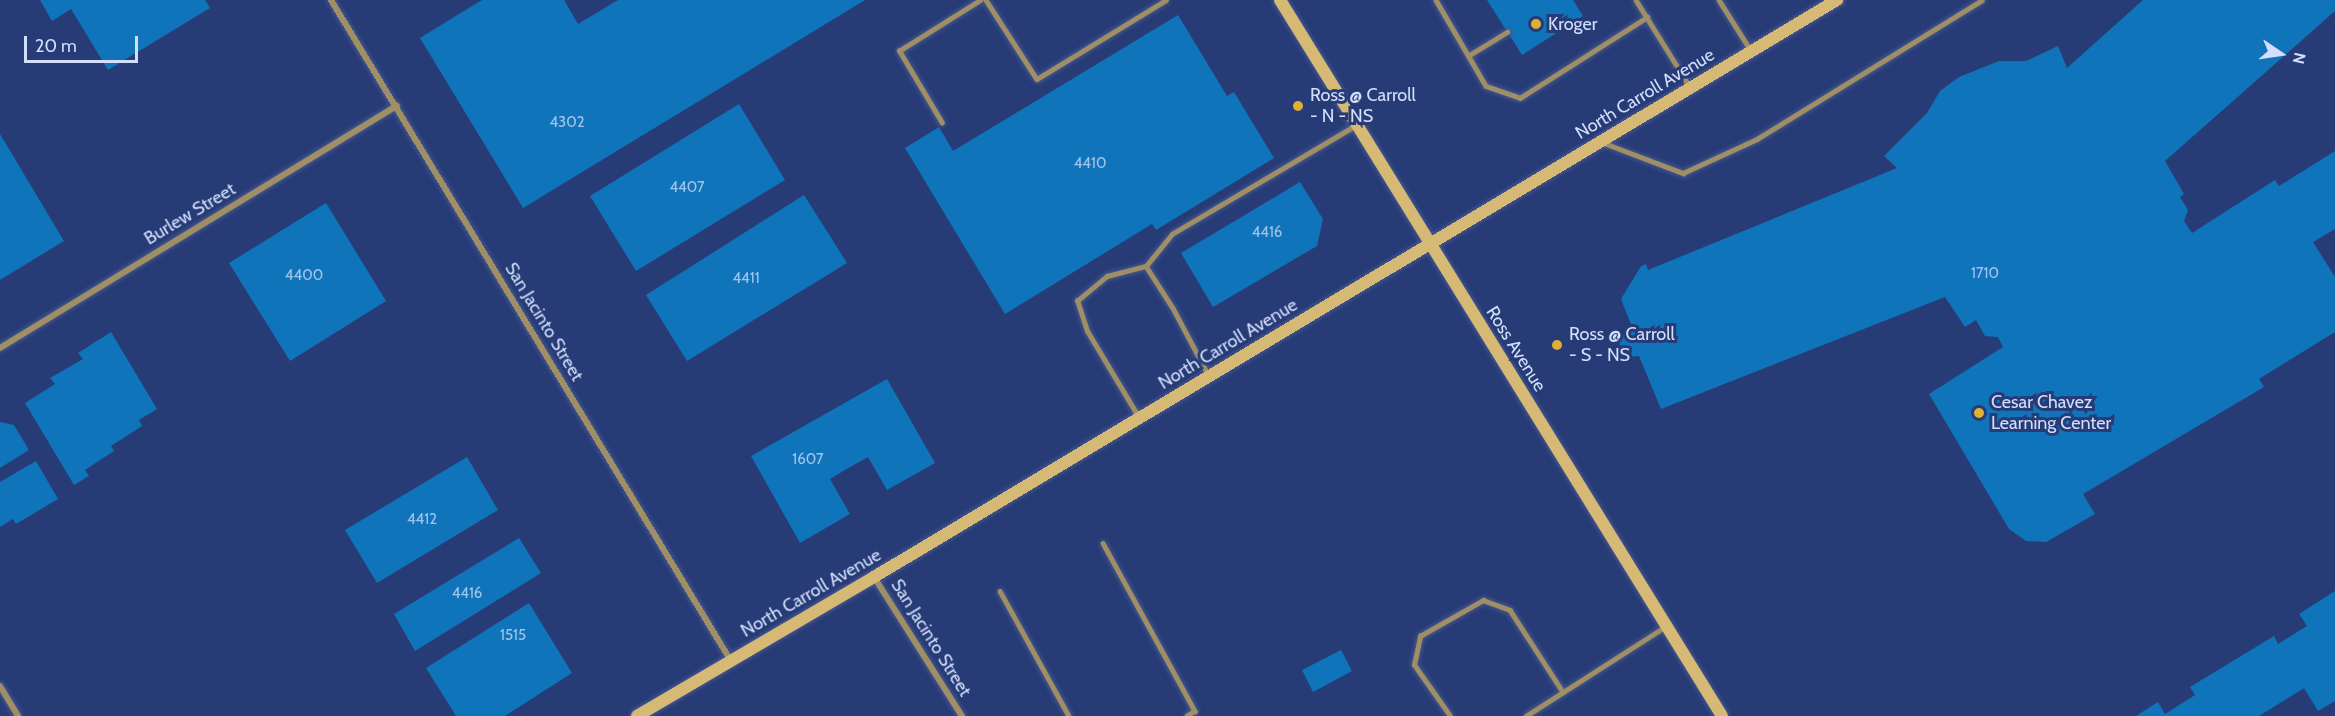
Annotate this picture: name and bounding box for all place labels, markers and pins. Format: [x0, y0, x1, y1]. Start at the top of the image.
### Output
place label: Kroger [1548, 13, 1597, 35]
marker: Kroger [1529, 17, 1543, 31]
place label: Ross @ Carroll - N - NS [1310, 85, 1416, 128]
marker: Ross @ Carroll - N - NS [1291, 99, 1305, 113]
place label: Ross @ Carroll - S - NS [1569, 324, 1675, 366]
marker: Ross @ Carroll - S - NS [1550, 338, 1564, 352]
place label: Cesar Chavez Learning Center [1991, 392, 2111, 434]
marker: Cesar Chavez Learning Center [1972, 406, 1986, 420]

